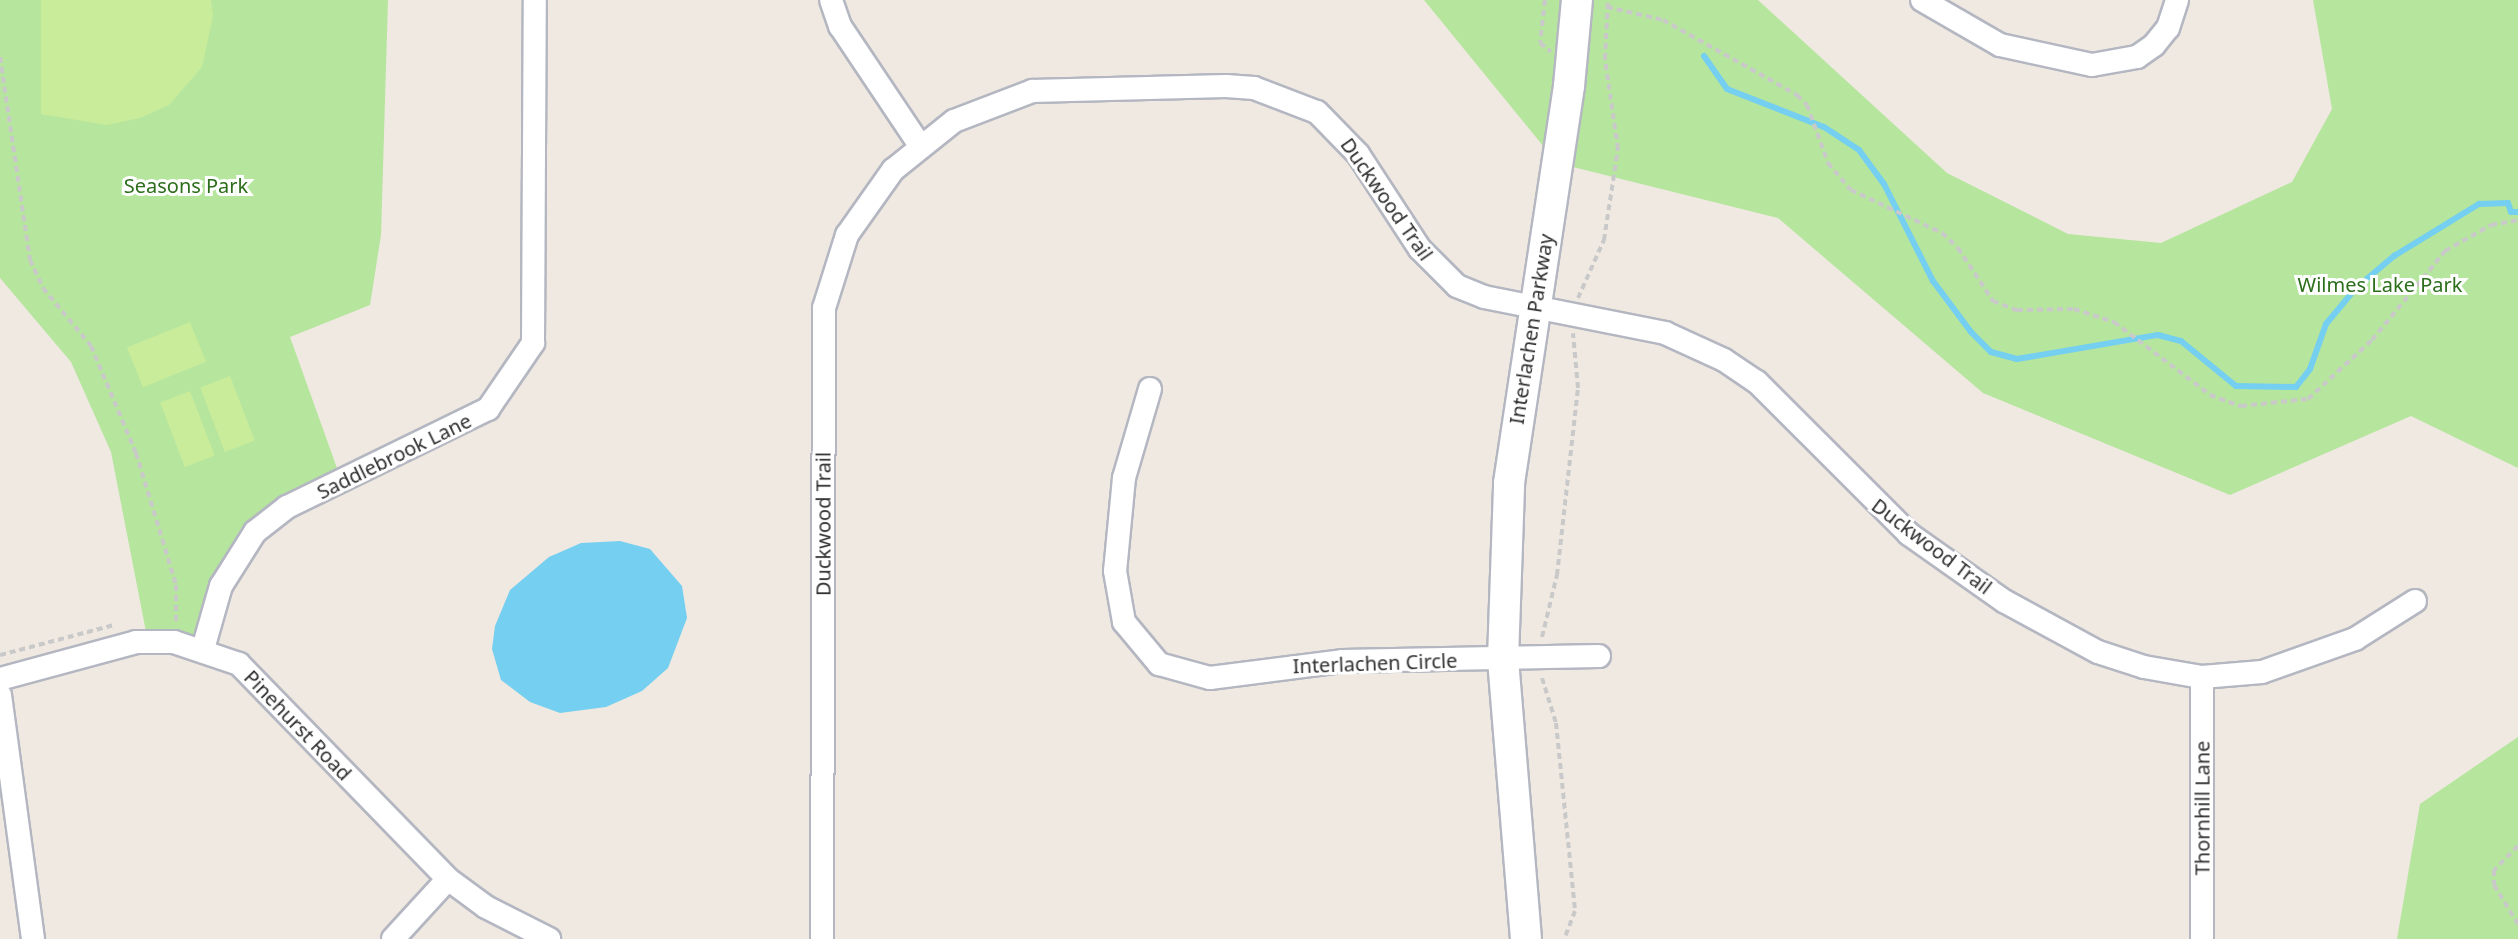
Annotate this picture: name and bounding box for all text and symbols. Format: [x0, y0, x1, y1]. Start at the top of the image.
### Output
street label: Duckwood Trail [1336, 133, 1438, 265]
park label: Seasons Park [124, 173, 248, 197]
street label: Interlachen Parkway [1504, 232, 1558, 426]
park label: Wilmes Lake Park [2298, 272, 2462, 296]
street label: Saddlebrook Lane [313, 408, 475, 504]
street label: Duckwood Trail [811, 452, 835, 596]
street label: Duckwood Trail [1867, 493, 1997, 599]
street label: Interlachen Circle [1292, 648, 1458, 678]
street label: Pinehurst Road [239, 665, 357, 785]
street label: Thornhill Lane [2190, 741, 2214, 875]

